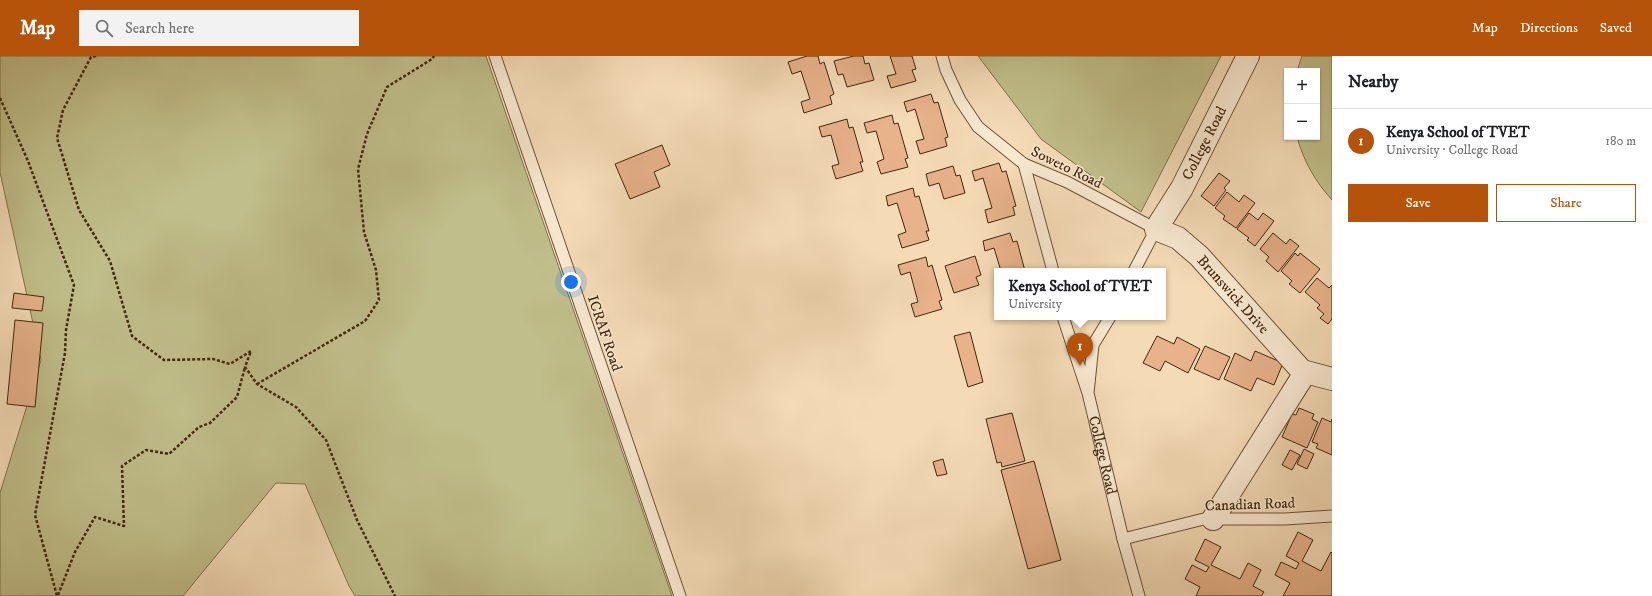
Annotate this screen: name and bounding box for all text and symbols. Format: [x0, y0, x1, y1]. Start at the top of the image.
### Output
search box [79, 10, 359, 46]
text: Map [20, 17, 55, 40]
icon: search [93, 17, 115, 39]
text: Search here [125, 19, 194, 38]
text: Map [1472, 19, 1498, 37]
text: Directions [1520, 19, 1578, 37]
text: Saved [1600, 19, 1632, 37]
map controls [1284, 68, 1320, 140]
button: + [1284, 68, 1320, 104]
text: Nearby [1348, 71, 1398, 93]
street label: College Road [1178, 103, 1231, 183]
button: − [1284, 104, 1320, 140]
text: Kenya School of TVET [1386, 123, 1530, 142]
text: 1 [1359, 133, 1363, 149]
text: 180 m [1605, 133, 1636, 149]
street label: Soweto Road [1028, 142, 1106, 193]
text: University · College Road [1386, 142, 1518, 158]
button: Save [1348, 184, 1488, 222]
button: Share [1496, 184, 1636, 222]
street label: Brunswick Drive [1193, 251, 1273, 338]
popup [994, 268, 1166, 320]
your location [561, 272, 581, 292]
text: Kenya School of TVET [1008, 277, 1152, 296]
street label: ICRAF Road [583, 293, 627, 374]
text: University [1008, 296, 1062, 312]
pin: 1 [1067, 333, 1093, 366]
street label: College Road [1084, 414, 1121, 497]
street label: Canadian Road [1205, 493, 1296, 516]

